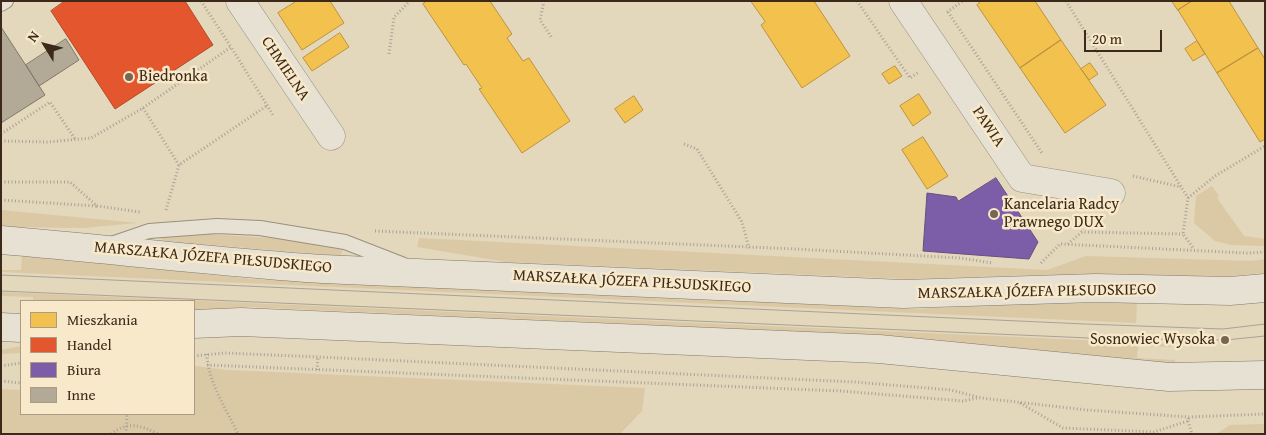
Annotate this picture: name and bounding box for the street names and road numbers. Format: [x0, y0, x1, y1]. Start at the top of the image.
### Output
street label: CHMIELNA [257, 33, 313, 105]
street label: PAWIA [968, 103, 1008, 151]
street label: MARSZAŁKA JÓZEFA PIŁSUDSKIEGO [93, 238, 333, 278]
street label: MARSZAŁKA JÓZEFA PIŁSUDSKIEGO [512, 266, 752, 298]
street label: MARSZAŁKA JÓZEFA PIŁSUDSKIEGO [918, 280, 1156, 304]

